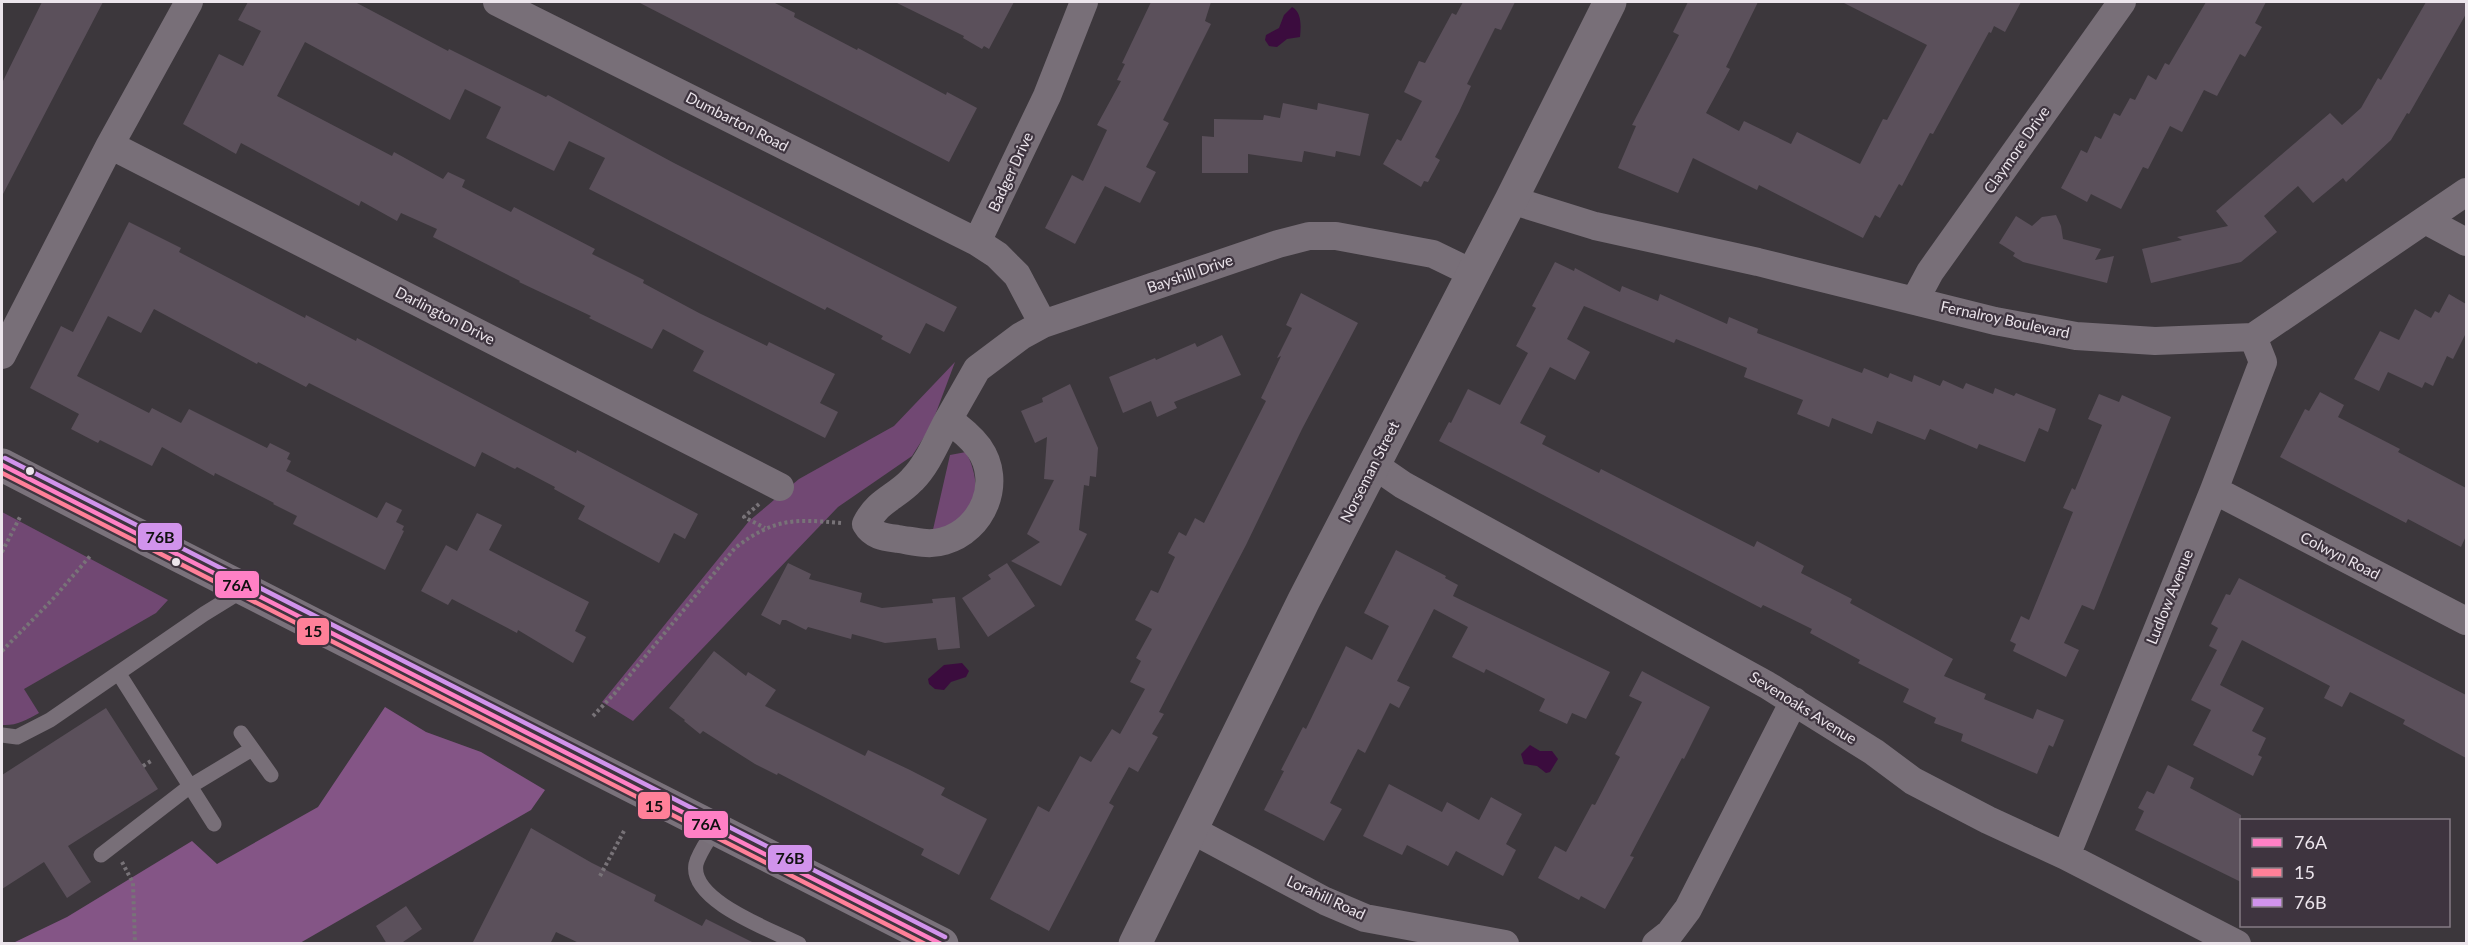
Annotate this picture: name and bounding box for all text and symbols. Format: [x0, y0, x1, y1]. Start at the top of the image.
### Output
street label: Dumbarton Road [683, 88, 792, 155]
street label: Claymore Drive [1980, 102, 2053, 196]
street label: Badger Drive [984, 129, 1036, 214]
street label: Bayshill Drive [1144, 250, 1235, 296]
street label: Darlington Drive [393, 282, 498, 348]
street label: Fernalroy Boulevard [1939, 297, 2071, 342]
street label: Norseman Street [1336, 417, 1403, 525]
unlabelled marker [24, 465, 36, 477]
line badge: 76B [137, 522, 183, 551]
text: 76B [145, 527, 175, 546]
street label: Colwyn Road [2298, 527, 2383, 583]
street label: Ludlow Avenue [2142, 547, 2196, 647]
unlabelled marker [170, 556, 182, 568]
line badge: 76A [214, 570, 260, 599]
text: 76A [222, 575, 253, 594]
line badge: 15 [296, 617, 330, 646]
text: 15 [304, 621, 322, 640]
street label: Sevenoaks Avenue [1747, 667, 1860, 747]
line badge: 15 [637, 791, 671, 820]
text: 15 [645, 796, 663, 815]
line badge: 76A [683, 810, 729, 839]
text: 76A [691, 814, 722, 833]
legend [2240, 819, 2450, 927]
text: 76A [2294, 831, 2328, 853]
line badge: 76B [767, 844, 813, 873]
text: 76B [775, 848, 805, 867]
text: 15 [2294, 861, 2315, 883]
street label: Lorahill Road [1284, 871, 1369, 923]
text: 76B [2294, 891, 2327, 913]

